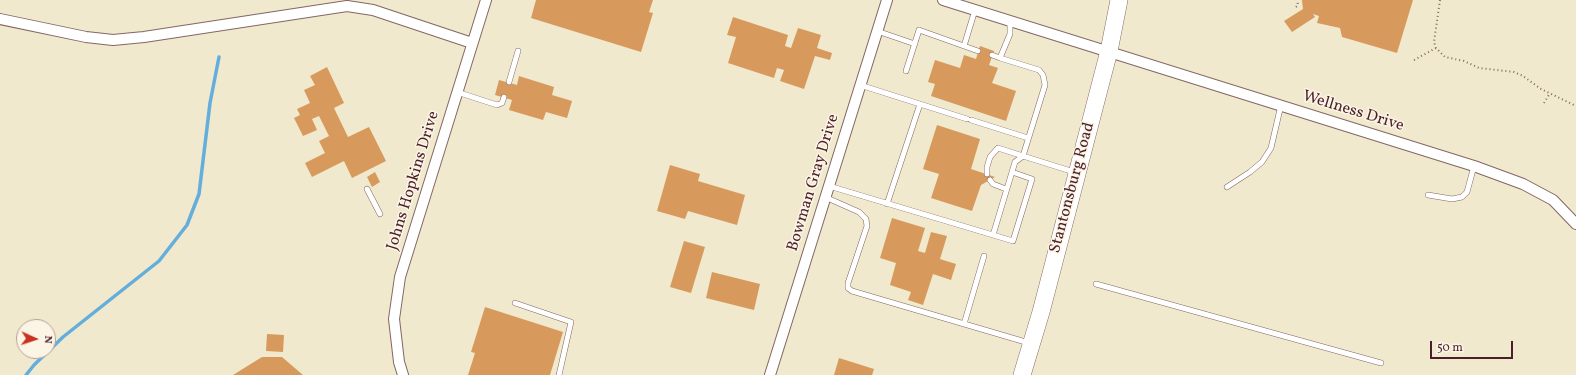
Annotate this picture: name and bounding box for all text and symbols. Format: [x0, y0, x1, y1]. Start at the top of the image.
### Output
street label: Wellness Drive [1300, 87, 1406, 137]
street label: Johns Hopkins Drive [384, 109, 444, 253]
street label: Bowman Gray Drive [784, 112, 844, 254]
street label: Stantonsburg Road [1046, 121, 1100, 255]
north arrow [16, 319, 56, 359]
scale bar [1432, 333, 1515, 359]
text: N [40, 335, 55, 344]
text: 50 m [1437, 340, 1463, 356]

